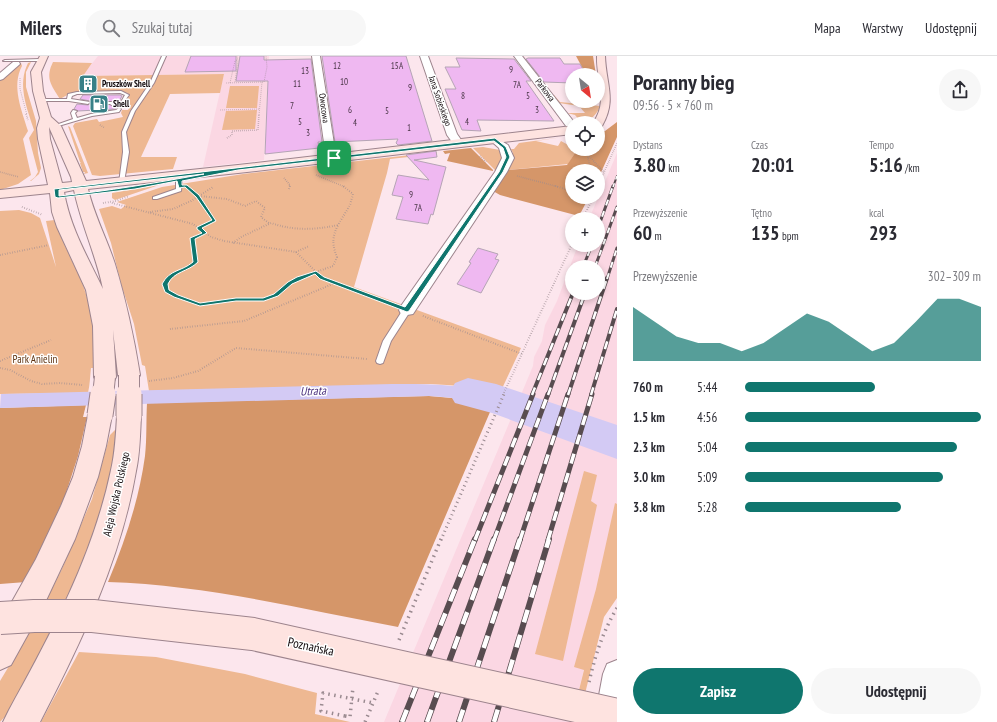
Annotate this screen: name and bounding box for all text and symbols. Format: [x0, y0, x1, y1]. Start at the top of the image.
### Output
search box [86, 10, 366, 46]
text: Milers [20, 16, 62, 40]
icon: search [100, 17, 122, 39]
text: Szukaj tutaj [132, 18, 192, 37]
text: Mapa [814, 19, 841, 37]
text: Warstwy [863, 19, 903, 37]
text: Udostępnij [925, 19, 977, 37]
house number: 12 [333, 60, 341, 71]
house number: 15A [391, 60, 404, 71]
house number: 9 [509, 64, 513, 75]
house number: 13 [301, 65, 309, 76]
north arrow [565, 68, 605, 108]
map controls [565, 68, 605, 300]
text: Poranny bieg [633, 68, 734, 96]
button: share [939, 69, 981, 111]
building icon: Pruszków Shell [77, 73, 99, 95]
street label: Jana Sobieskiego [426, 73, 454, 128]
house number: 10 [340, 76, 348, 87]
street label: Parkowa [533, 76, 558, 104]
place label: Pruszków Shell [102, 78, 151, 89]
house number: 11 [293, 78, 301, 89]
house number: 7A [513, 79, 522, 90]
house number: 9 [408, 82, 412, 93]
house number: 8 [461, 90, 465, 101]
house number: 5 [526, 90, 530, 101]
street label: Owocowa [317, 92, 332, 124]
fuel station icon: Shell [88, 93, 110, 115]
text: 09:56 · 5 × 760 m [633, 97, 713, 114]
place label: Shell [113, 98, 130, 109]
house number: 7 [290, 100, 294, 111]
house number: 6 [348, 104, 352, 115]
house number: 3 [535, 104, 539, 115]
house number: 5 [385, 105, 389, 116]
house number: 5 [298, 116, 302, 127]
house number: 4 [465, 116, 469, 127]
button: locate [565, 116, 605, 156]
house number: 4 [353, 117, 357, 128]
house number: 1 [407, 122, 411, 133]
house number: 3 [306, 127, 310, 138]
text: Dystans [633, 138, 662, 152]
text: Czas [751, 138, 768, 152]
text: Tempo [869, 138, 894, 152]
pin [317, 141, 351, 175]
icon: arrive [323, 147, 345, 169]
text: 3.80 [633, 152, 666, 178]
text: 20:01 [751, 152, 794, 178]
text: 5:16 [869, 152, 903, 178]
text: km [666, 161, 680, 175]
text: /km [903, 161, 920, 175]
button: layers [565, 164, 605, 204]
house number: 9 [409, 189, 413, 200]
house number: 7A [414, 202, 423, 213]
text: Przewyższenie [633, 206, 687, 220]
text: Tętno [751, 206, 772, 220]
text: kcal [869, 206, 884, 220]
button: + [565, 212, 605, 252]
text: 60 [633, 220, 652, 246]
text: 135 [751, 220, 780, 246]
text: 293 [869, 220, 898, 246]
text: m [652, 229, 662, 243]
text: bpm [780, 229, 799, 243]
button: − [565, 260, 605, 300]
text: Przewyższenie [633, 268, 697, 285]
text: 302–309 m [928, 268, 981, 285]
park label: Park Anielin [13, 352, 58, 366]
text: 760 m [633, 379, 663, 396]
text: 5:44 [697, 379, 717, 396]
water label: Utrata [300, 383, 327, 398]
text: 1.5 km [633, 409, 665, 426]
text: 4:56 [697, 409, 717, 426]
text: 2.3 km [633, 439, 665, 456]
text: 5:04 [697, 439, 717, 456]
street label: Aleja Wojska Polskiego [99, 450, 133, 538]
text: 3.0 km [633, 469, 665, 486]
text: 5:09 [697, 469, 717, 486]
text: 3.8 km [633, 499, 665, 516]
text: 5:28 [697, 499, 717, 516]
street label: Poznańska [286, 633, 336, 660]
button: Zapisz [633, 668, 803, 714]
button: Udostępnij [811, 668, 981, 714]

